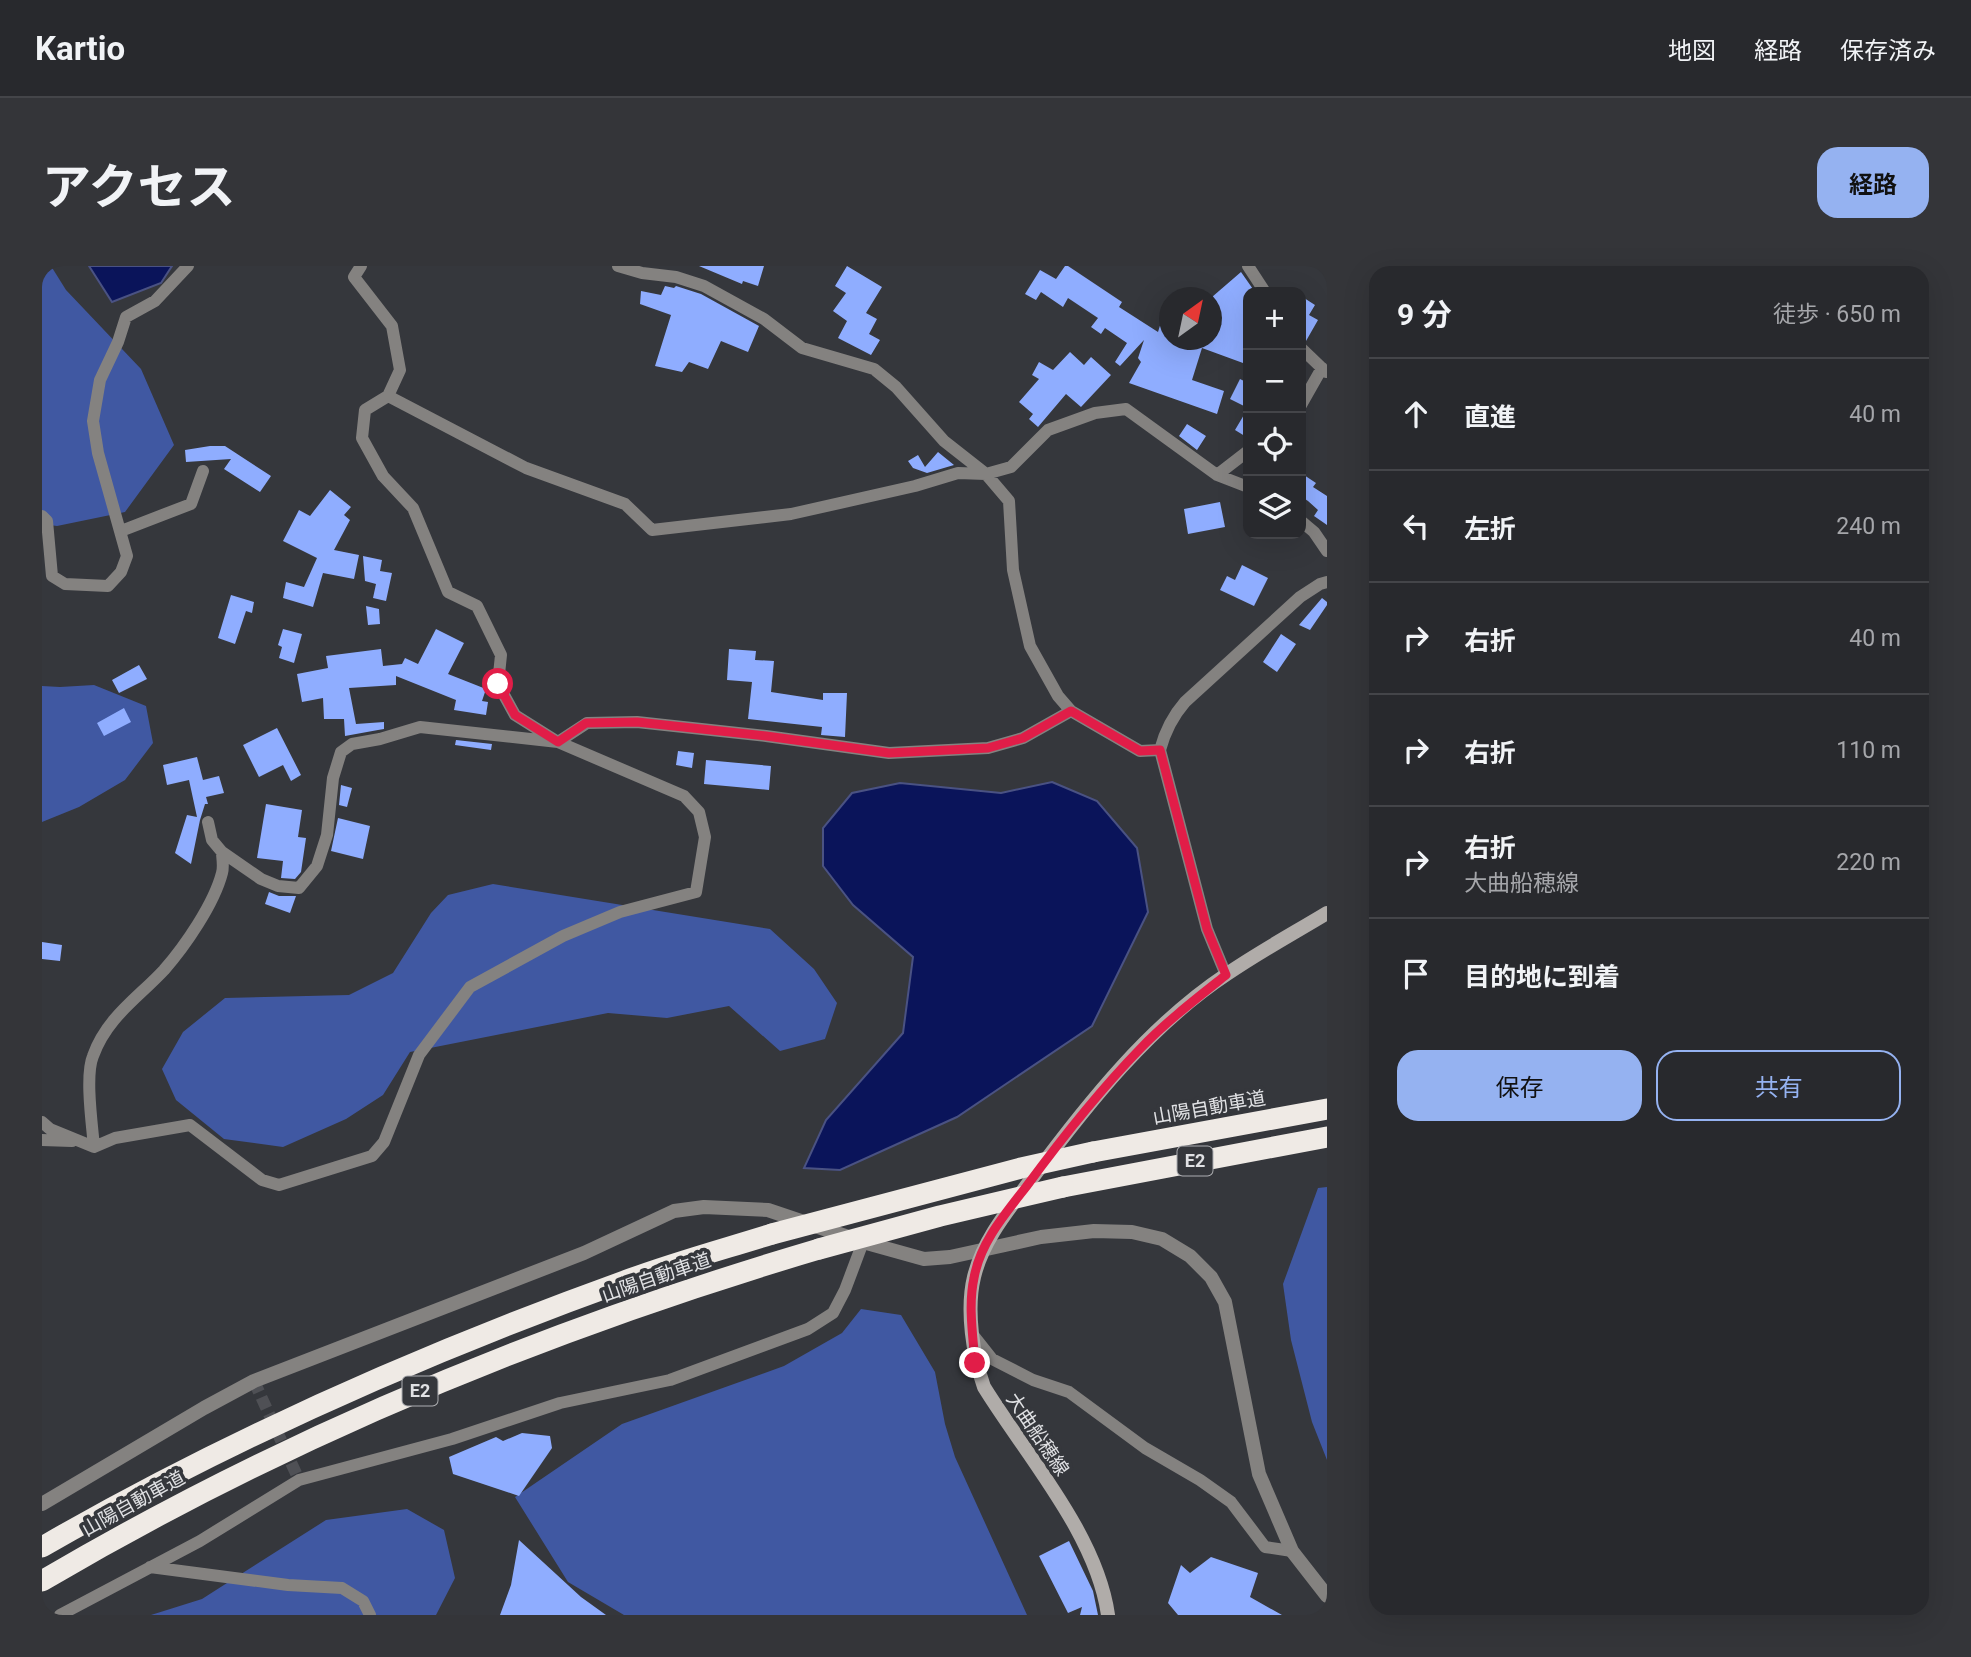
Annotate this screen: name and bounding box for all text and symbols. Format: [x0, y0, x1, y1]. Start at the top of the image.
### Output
text: Kartio [35, 29, 125, 68]
text: 地図 [1668, 37, 1716, 65]
text: 経路 [1754, 37, 1802, 65]
text: 保存済み [1840, 37, 1936, 65]
button: 経路 [1817, 147, 1929, 218]
text: アクセス [42, 159, 236, 216]
north arrow [1159, 287, 1222, 350]
map controls [1243, 287, 1306, 539]
button: + [1243, 287, 1306, 350]
text: 9 分 [1397, 297, 1452, 332]
text: 徒歩 · 650 m [1773, 301, 1901, 328]
button: − [1243, 350, 1306, 413]
icon: ahead [1397, 395, 1435, 433]
text: 40 m [1849, 401, 1901, 428]
text: 直進 [1464, 402, 1516, 432]
button: locate [1243, 413, 1306, 476]
button: layers [1243, 476, 1306, 539]
icon: left [1397, 507, 1435, 545]
text: 240 m [1836, 513, 1901, 540]
text: 左折 [1464, 514, 1516, 544]
icon: right [1397, 619, 1435, 657]
text: 40 m [1849, 625, 1901, 652]
text: 右折 [1464, 626, 1516, 656]
route start [482, 668, 513, 699]
icon: right [1397, 731, 1435, 769]
text: 110 m [1836, 737, 1901, 764]
text: 右折 [1464, 738, 1516, 768]
text: 右折 [1464, 833, 1516, 863]
icon: right [1397, 843, 1435, 881]
text: 220 m [1836, 849, 1901, 876]
text: 大曲船穂線 [1464, 870, 1579, 897]
icon: arrive [1397, 955, 1435, 993]
text: 目的地に到着 [1464, 962, 1620, 992]
button: 保存 [1397, 1050, 1642, 1121]
button: 共有 [1656, 1050, 1901, 1121]
street label: 山陽自動車道 [1151, 1086, 1267, 1129]
road number: E2 [1178, 1146, 1212, 1176]
street label: 山陽自動車道 [599, 1248, 714, 1307]
route end [959, 1347, 990, 1378]
road number: E2 [402, 1376, 438, 1406]
street label: 大曲船穂線 [1001, 1388, 1074, 1480]
street label: 山陽自動車道 [78, 1466, 189, 1541]

